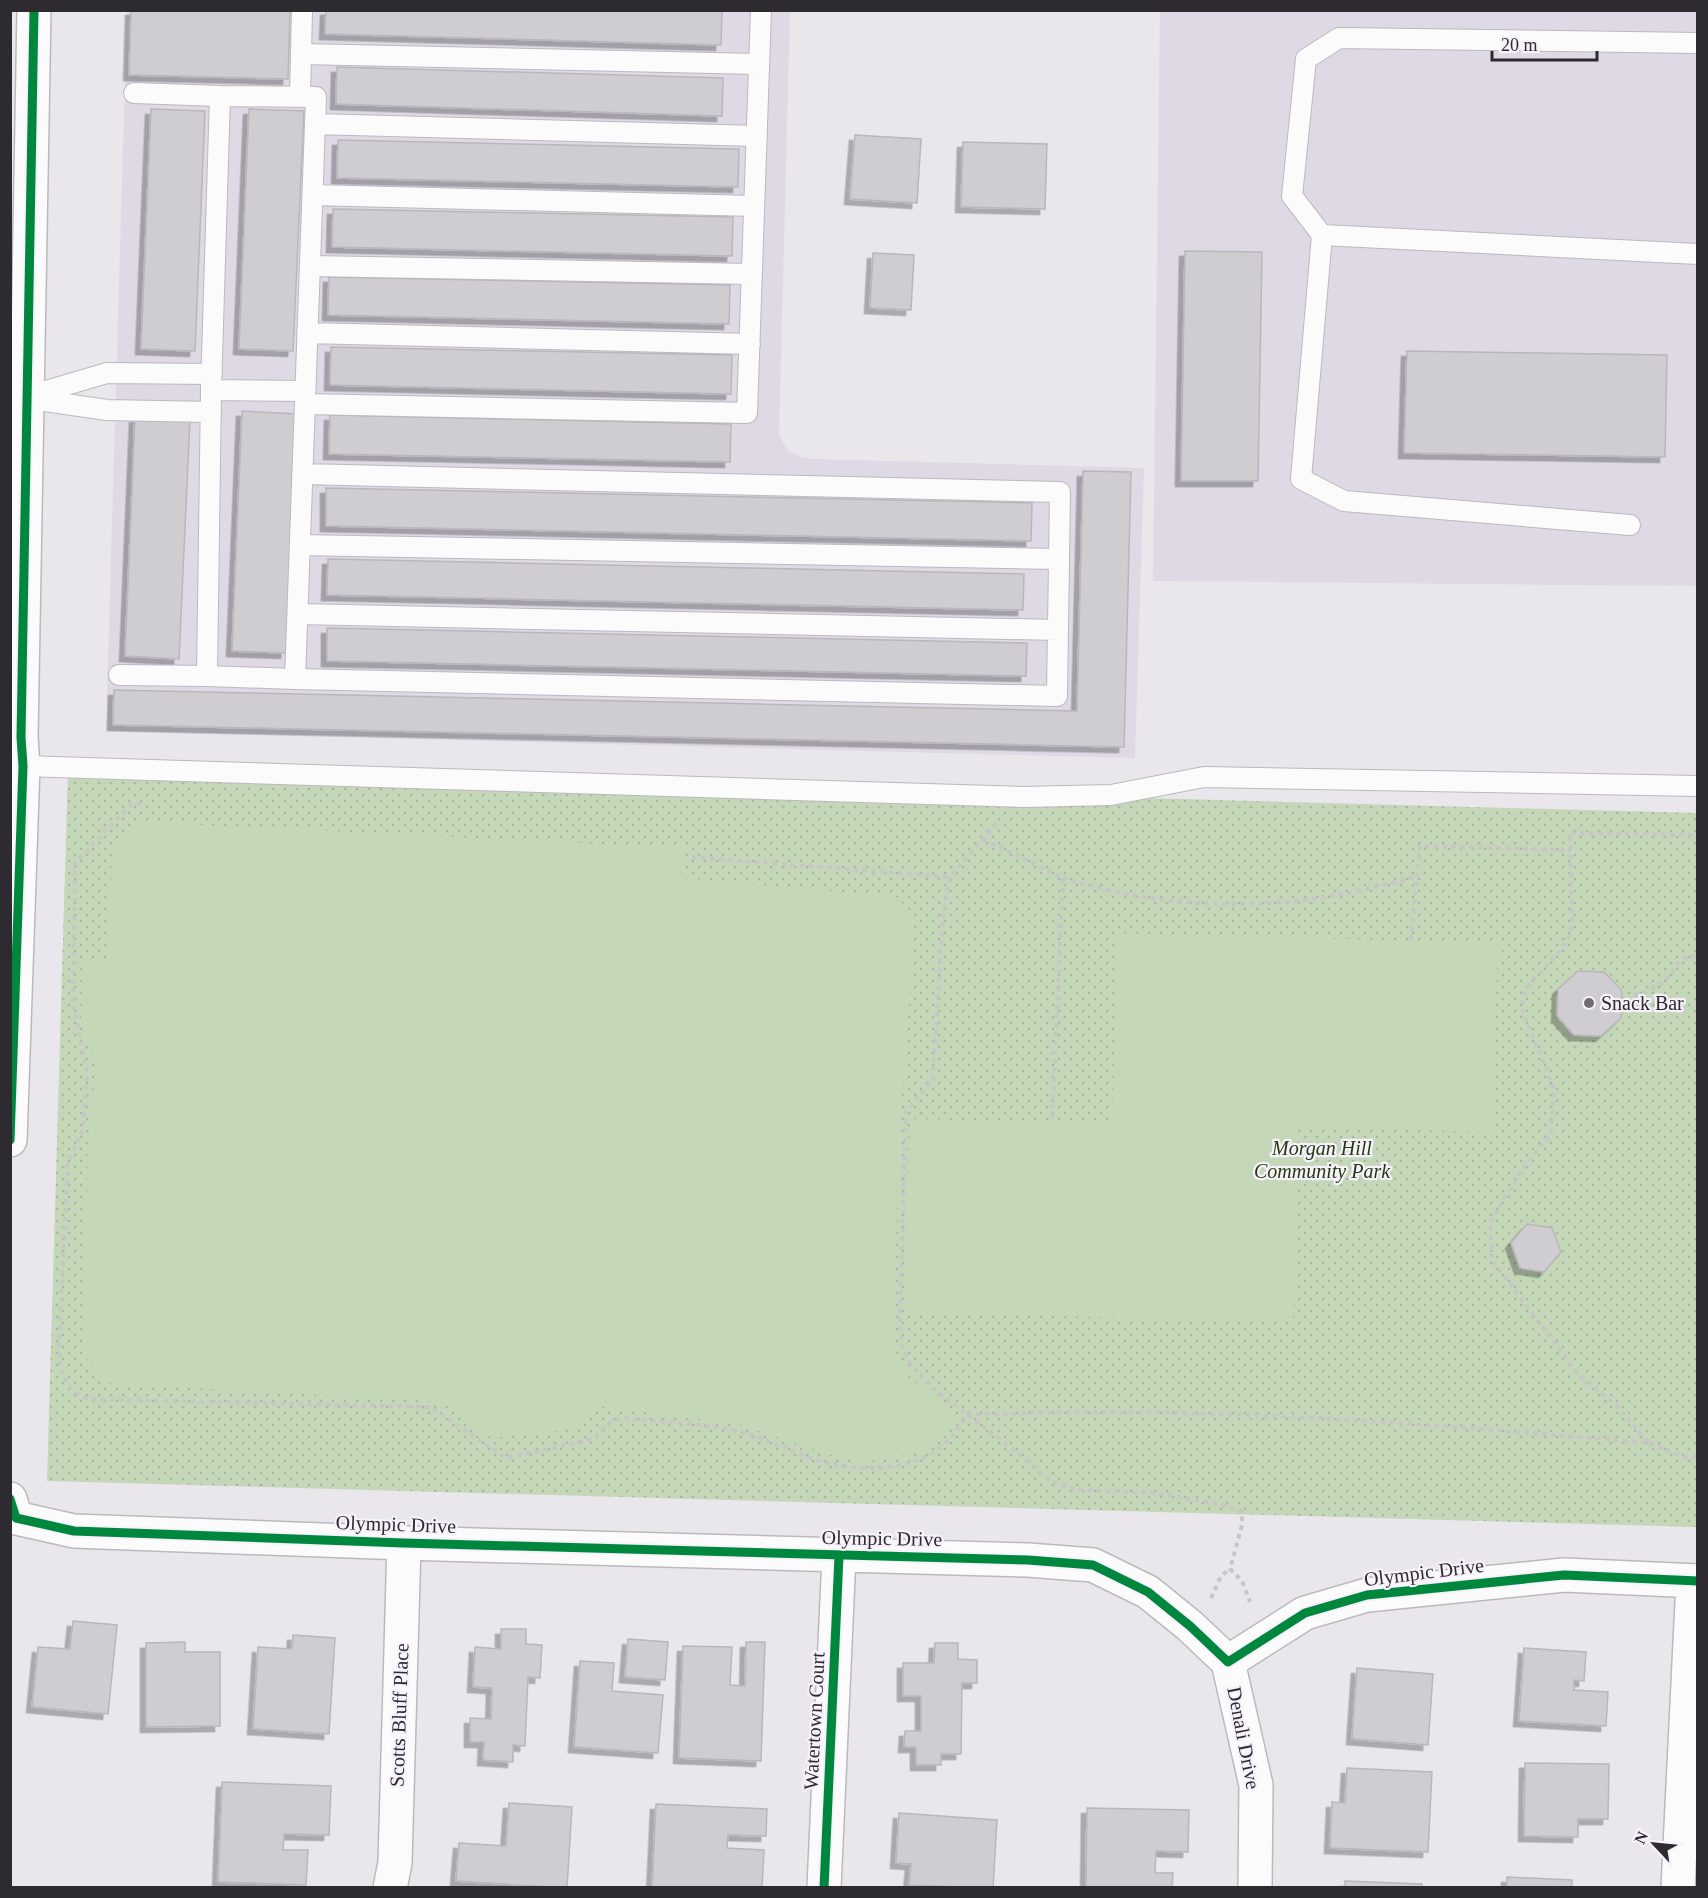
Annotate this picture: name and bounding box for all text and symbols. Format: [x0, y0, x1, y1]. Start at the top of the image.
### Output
scale bar [1492, 24, 1597, 62]
text: 20 m [1501, 35, 1538, 55]
place label: Snack Bar [1601, 992, 1684, 1014]
marker: Snack Bar [1582, 996, 1596, 1010]
park label: Morgan Hill Community Park [1254, 1137, 1391, 1183]
street label: Olympic Drive [335, 1511, 457, 1538]
street label: Olympic Drive [822, 1526, 943, 1551]
street label: Olympic Drive [1363, 1554, 1485, 1591]
street label: Scotts Bluff Place [385, 1643, 413, 1787]
street label: Watertown Court [799, 1651, 829, 1790]
street label: Denali Drive [1223, 1685, 1265, 1791]
north arrow [1624, 1814, 1684, 1874]
text: N [1631, 1828, 1651, 1847]

